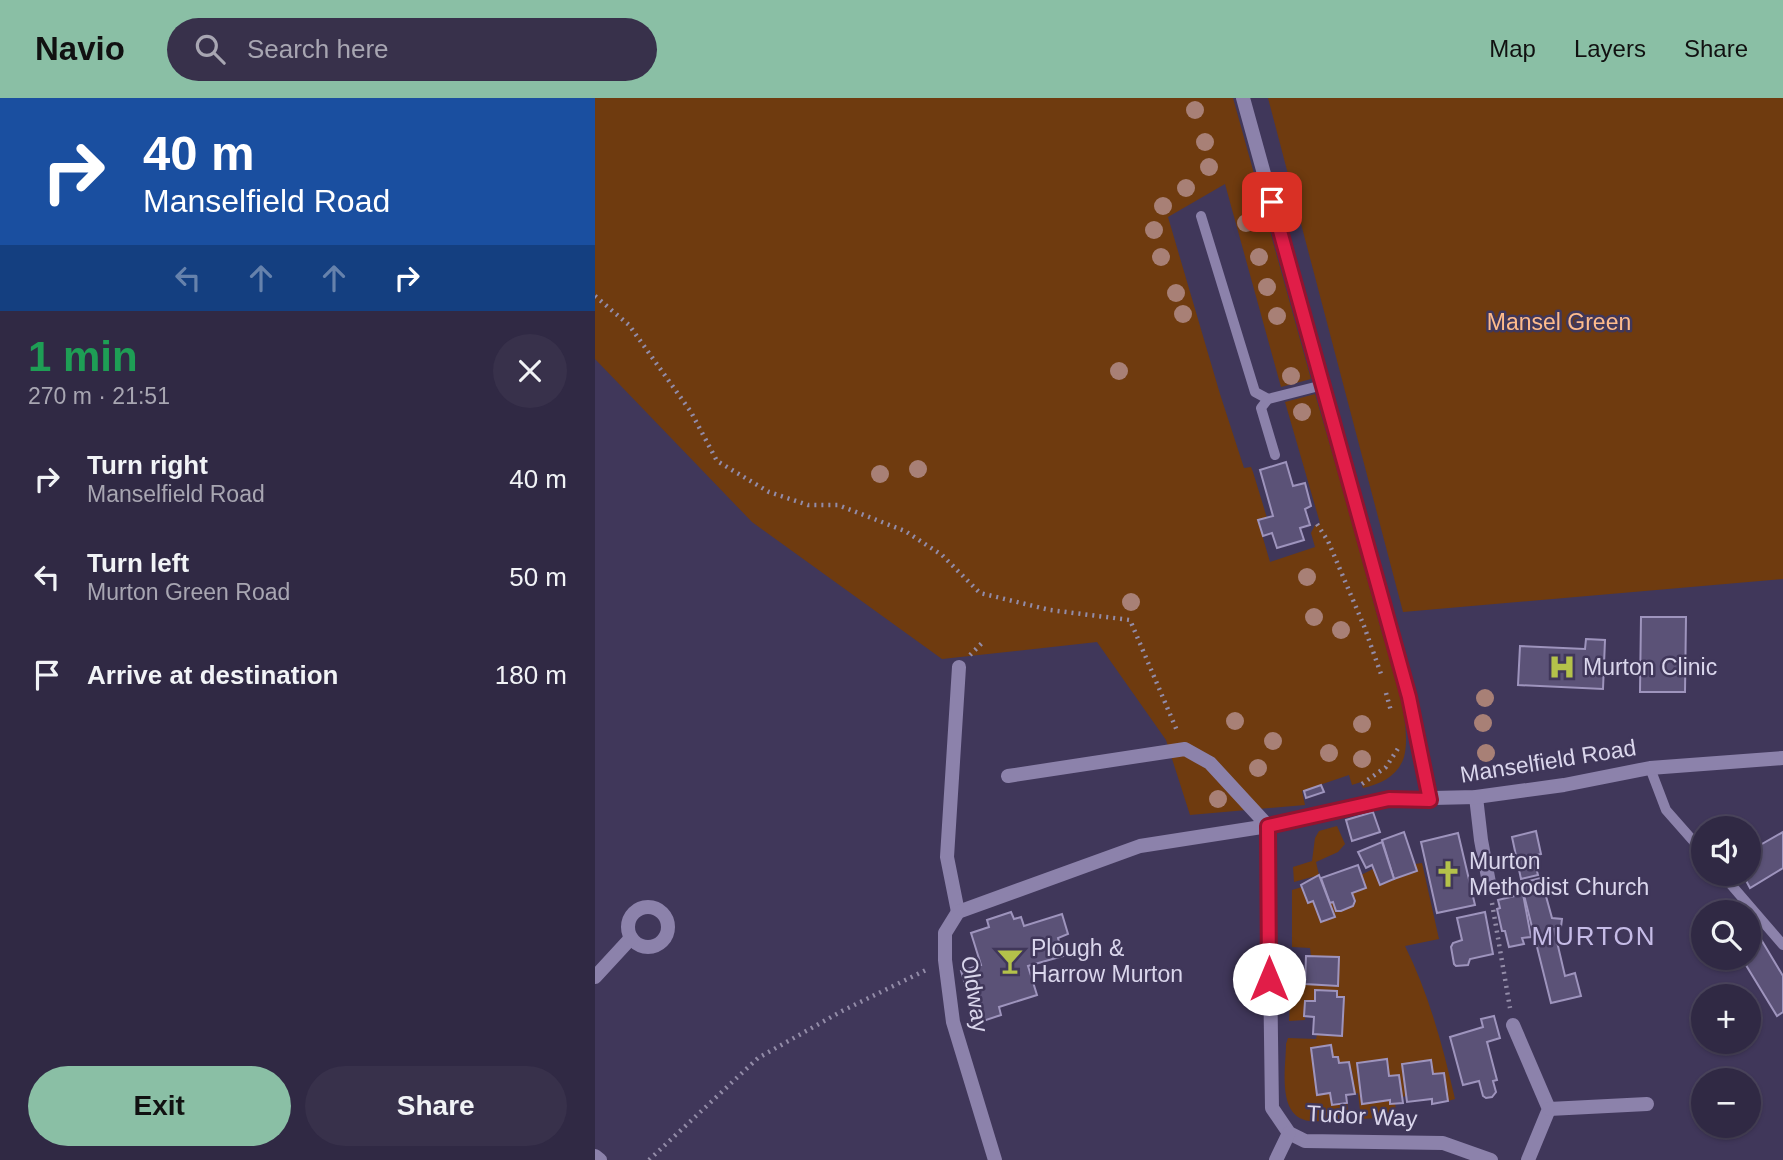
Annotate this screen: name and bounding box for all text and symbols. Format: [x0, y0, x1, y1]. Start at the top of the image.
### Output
search box [167, 18, 657, 81]
text: Navio [35, 30, 125, 67]
icon: search [191, 30, 229, 68]
text: Search here [247, 34, 389, 64]
text: Map [1489, 35, 1536, 62]
text: Layers [1574, 35, 1646, 62]
text: Share [1684, 35, 1748, 62]
icon: right [28, 126, 119, 217]
text: 40 m [143, 126, 255, 180]
pin [1242, 172, 1302, 232]
text: Manselfield Road [143, 183, 390, 219]
icon: arrive [1253, 183, 1291, 221]
icon: left [169, 259, 207, 297]
icon: ahead [242, 259, 280, 297]
icon: ahead [315, 259, 353, 297]
icon: right [388, 259, 426, 297]
park label: Mansel Green [1487, 309, 1631, 335]
text: 1 min [28, 333, 138, 380]
button: close [493, 334, 567, 408]
text: 270 m · 21:51 [28, 383, 170, 409]
text: Turn right [87, 450, 208, 480]
icon: right [28, 460, 66, 498]
text: 40 m [509, 464, 567, 494]
text: Manselfield Road [87, 481, 265, 507]
text: Turn left [87, 548, 189, 578]
icon: left [28, 558, 66, 596]
text: 50 m [509, 562, 567, 592]
text: Murton Green Road [87, 579, 290, 605]
hospital icon: Murton Clinic [1547, 652, 1577, 682]
place label: Murton Clinic [1583, 654, 1717, 680]
icon: arrive [28, 656, 66, 694]
text: Arrive at destination [87, 660, 338, 690]
text: 180 m [495, 660, 567, 690]
street label: Manselfield Road [1458, 734, 1638, 788]
map controls [1691, 816, 1761, 1138]
button: sound [1691, 816, 1761, 886]
place label: Murton Methodist Church [1469, 848, 1649, 900]
church icon: Murton Methodist Church [1433, 859, 1463, 889]
button: search [1691, 900, 1761, 970]
district label: MURTON [1531, 921, 1657, 951]
place label: Plough & Harrow Murton [1031, 935, 1183, 987]
position arrow [1232, 942, 1306, 1016]
bar icon: Plough & Harrow Murton [995, 946, 1025, 976]
street label: Oldway [956, 954, 994, 1034]
button: + [1691, 984, 1761, 1054]
button: Exit [28, 1066, 291, 1146]
button: Share [305, 1066, 567, 1146]
button: − [1691, 1068, 1761, 1138]
street label: Tudor Way [1306, 1100, 1418, 1132]

